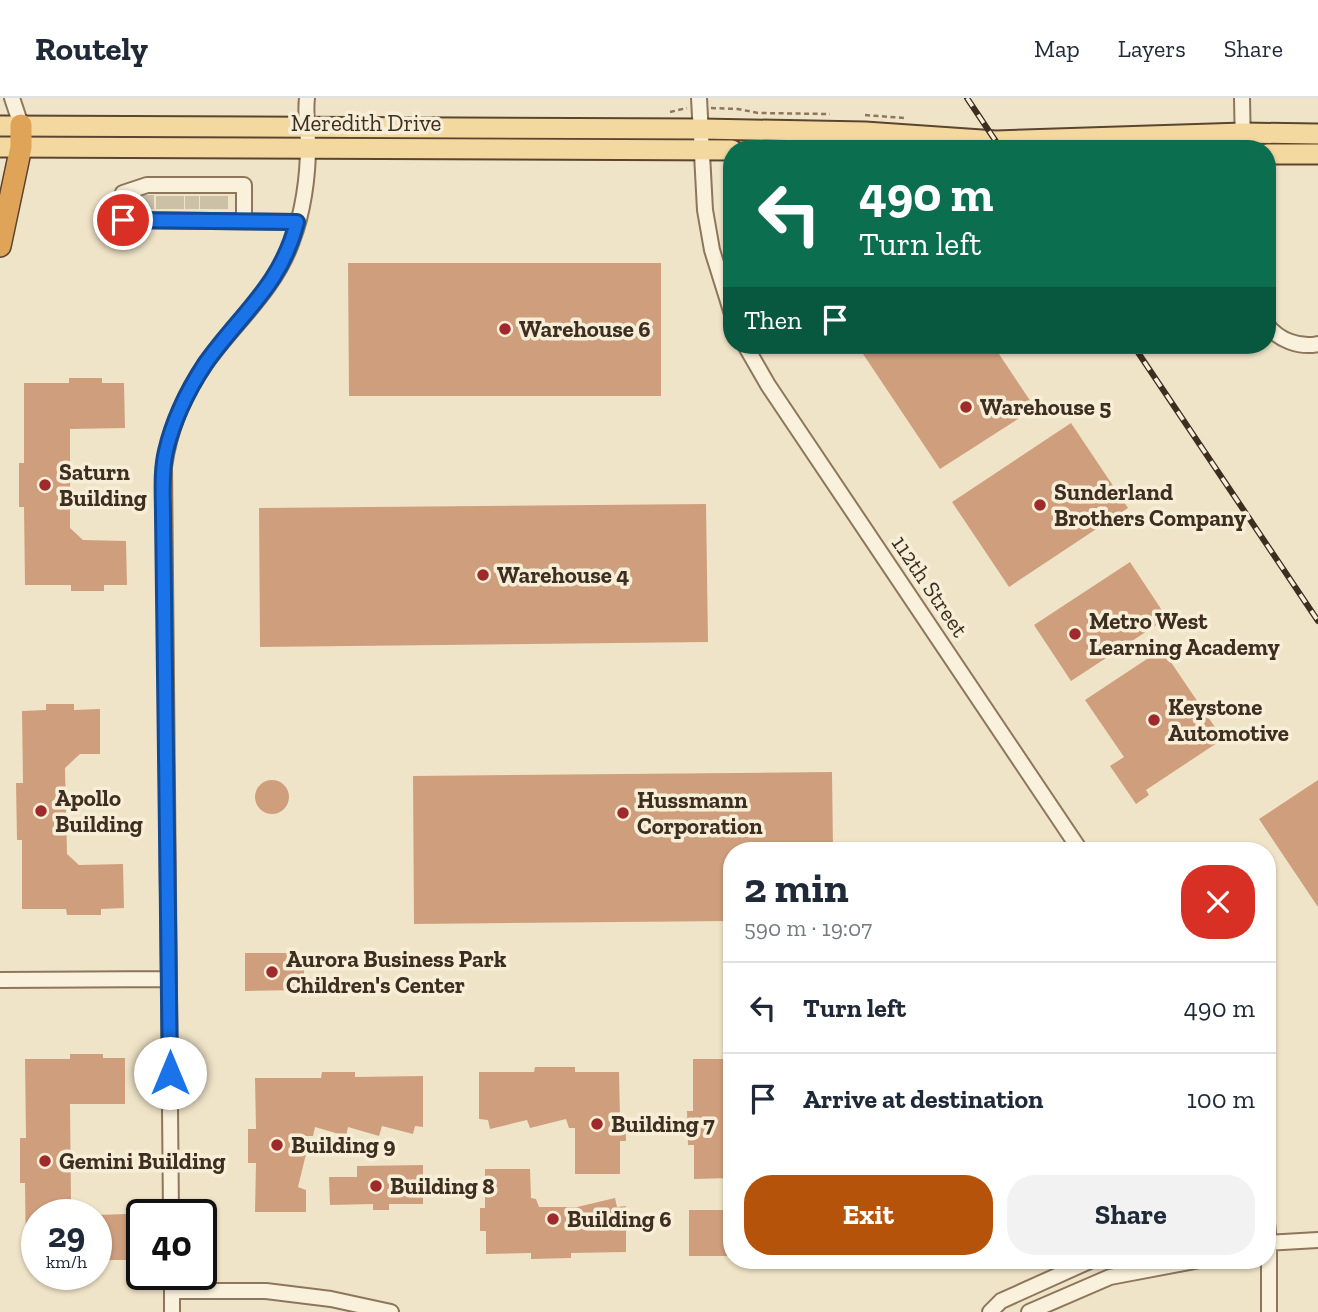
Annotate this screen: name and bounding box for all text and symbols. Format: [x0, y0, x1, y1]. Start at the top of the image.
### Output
text: Routely [35, 29, 148, 68]
text: Map [1034, 34, 1080, 63]
text: Layers [1118, 34, 1186, 63]
text: Share [1224, 34, 1283, 63]
street label: Meredith Drive [291, 109, 441, 137]
text: 490 m [859, 165, 993, 224]
icon: left [744, 168, 835, 259]
pin [93, 190, 153, 250]
icon: arrive [104, 201, 142, 239]
text: Turn left [859, 225, 981, 263]
icon: arrive [816, 301, 854, 339]
text: Then [744, 304, 802, 336]
place label: Warehouse 6 [519, 315, 651, 343]
marker: Warehouse 6 [497, 321, 513, 337]
place label: Warehouse 5 [980, 393, 1111, 421]
marker: Warehouse 5 [958, 399, 974, 415]
place label: Saturn Building [59, 458, 147, 512]
marker: Saturn Building [37, 477, 53, 493]
place label: Sunderland Brothers Company [1054, 478, 1247, 532]
marker: Sunderland Brothers Company [1032, 497, 1048, 513]
street label: 112th Street [886, 530, 974, 643]
place label: Warehouse 4 [497, 561, 629, 589]
marker: Warehouse 4 [475, 567, 491, 583]
place label: Metro West Learning Academy [1089, 607, 1280, 661]
marker: Metro West Learning Academy [1067, 626, 1083, 642]
place label: Keystone Automotive [1168, 693, 1289, 747]
marker: Keystone Automotive [1146, 712, 1162, 728]
place label: Apollo Building [55, 784, 143, 838]
place label: Hussmann Corporation [637, 786, 763, 840]
marker: Apollo Building [33, 803, 49, 819]
marker: Hussmann Corporation [615, 805, 631, 821]
text: 2 min [744, 862, 849, 913]
button: close [1181, 865, 1255, 939]
text: 590 m · 19:07 [744, 914, 872, 942]
place label: Aurora Business Park Children's Center [286, 945, 507, 999]
marker: Aurora Business Park Children's Center [264, 964, 280, 980]
icon: left [744, 989, 782, 1027]
text: Turn left [803, 992, 906, 1024]
text: 490 m [1184, 992, 1255, 1024]
position arrow [133, 1036, 207, 1110]
icon: arrive [744, 1080, 782, 1118]
text: Arrive at destination [803, 1083, 1043, 1115]
text: 100 m [1187, 1083, 1255, 1115]
place label: Building 7 [611, 1110, 715, 1138]
marker: Building 7 [589, 1116, 605, 1132]
place label: Building 9 [291, 1131, 396, 1159]
marker: Building 9 [269, 1137, 285, 1153]
place label: Gemini Building [59, 1147, 226, 1175]
marker: Gemini Building [37, 1153, 53, 1169]
place label: Building 8 [390, 1172, 495, 1200]
button: Exit [744, 1175, 993, 1255]
button: Share [1007, 1175, 1255, 1255]
marker: Building 8 [368, 1178, 384, 1194]
speed limit sign: 40 [126, 1199, 217, 1290]
place label: Building 6 [567, 1205, 672, 1233]
marker: Building 6 [545, 1211, 561, 1227]
text: 29 [48, 1214, 85, 1256]
text: km/h [46, 1251, 87, 1273]

